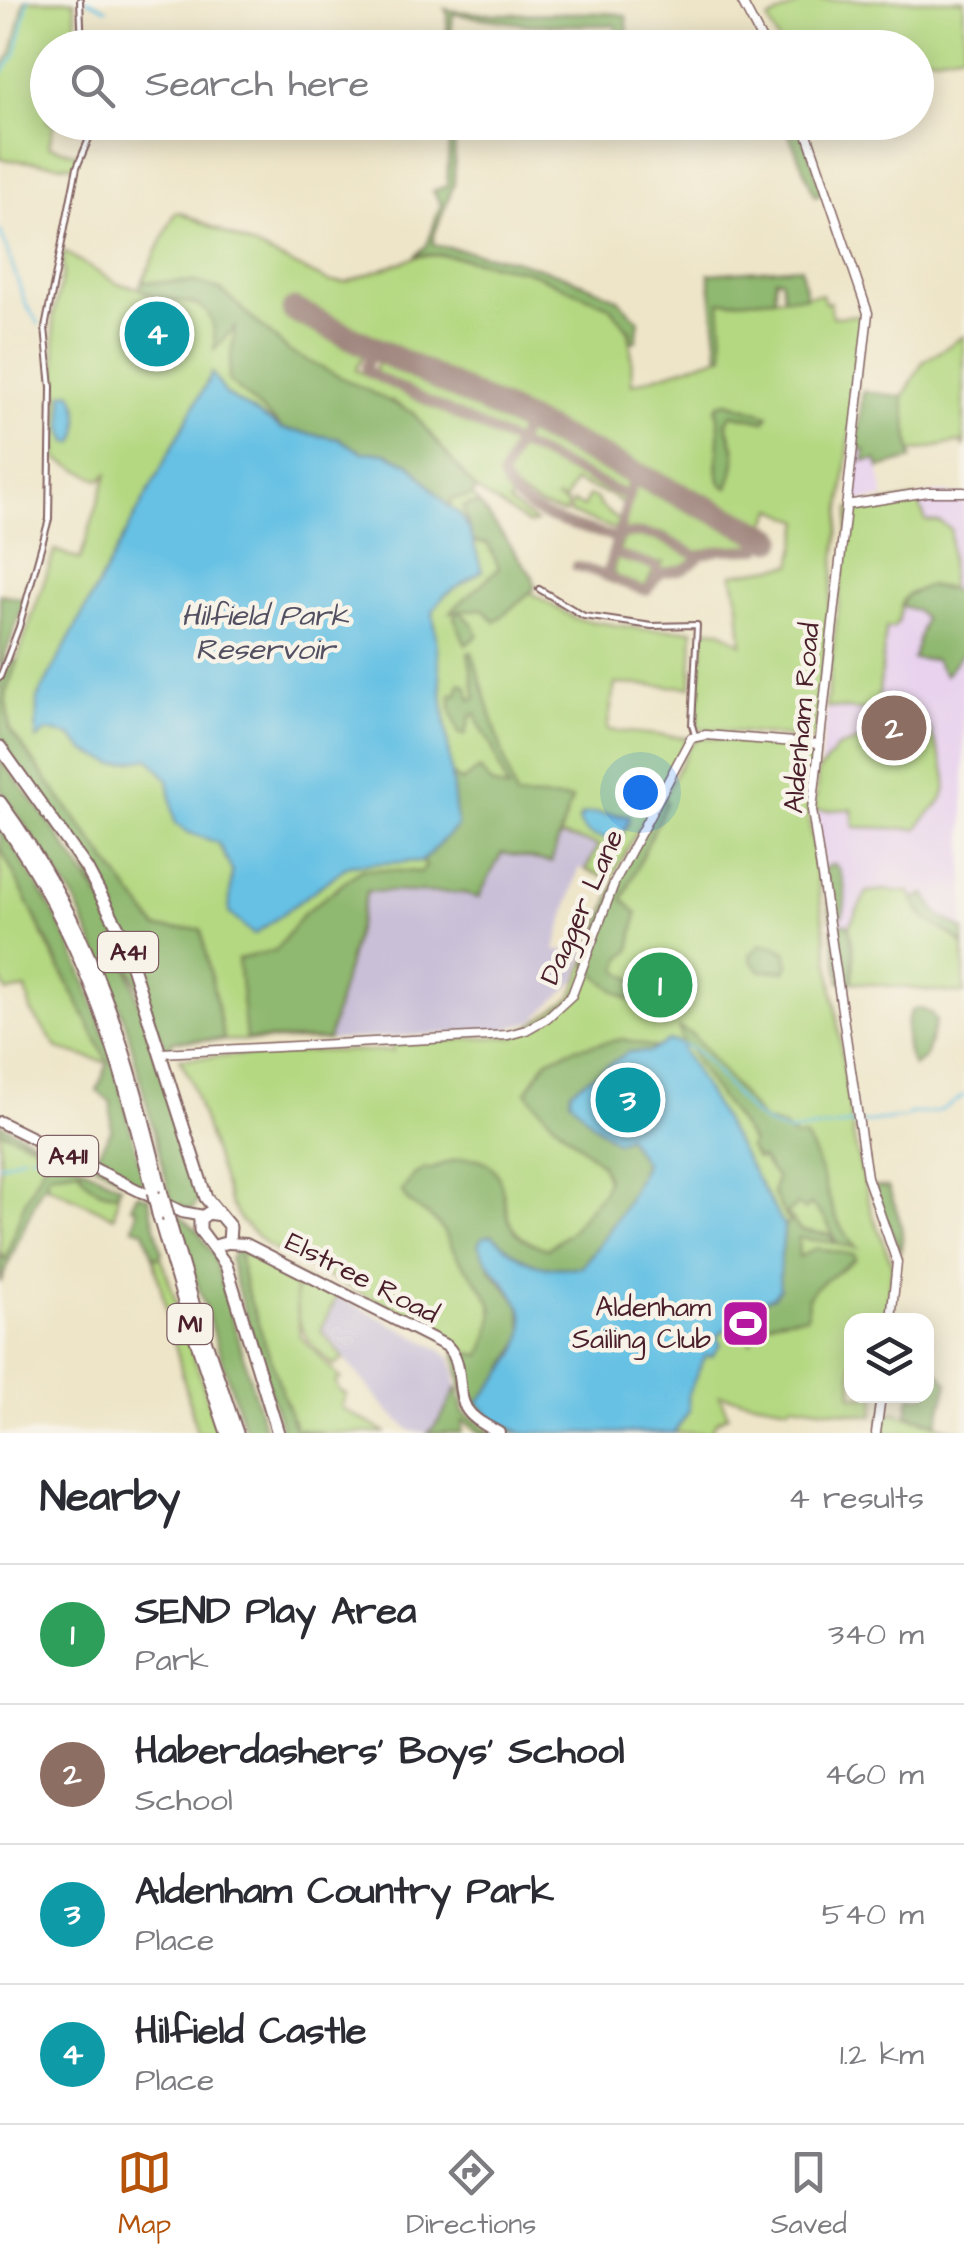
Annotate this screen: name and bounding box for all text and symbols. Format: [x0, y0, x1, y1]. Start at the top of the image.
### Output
search box [30, 30, 934, 140]
icon: search [65, 58, 120, 113]
text: Search here [145, 59, 369, 111]
pin: 4 [124, 296, 190, 372]
water label: Hilfield Park Reservoir [181, 595, 349, 671]
street label: Aldenham Road [774, 621, 830, 815]
pin: 2 [862, 690, 926, 766]
your location [615, 767, 666, 818]
street label: Dagger Lane [530, 823, 634, 991]
road number: A41 [98, 932, 158, 972]
pin: 1 [628, 948, 692, 1022]
pin: 3 [596, 1062, 660, 1138]
road number: A411 [38, 1136, 98, 1176]
street label: Elstree Road [278, 1223, 446, 1333]
place label: Aldenham Sailing Club [572, 1288, 711, 1360]
sports icon: Aldenham Sailing Club [720, 1297, 772, 1349]
road number: M1 [168, 1304, 212, 1344]
map controls [844, 1313, 934, 1403]
button: layers [844, 1313, 934, 1403]
text: Nearby [40, 1469, 180, 1527]
text: 4 results [788, 1476, 924, 1521]
text: SEND Play Area [135, 1586, 416, 1638]
text: 1 [70, 1612, 75, 1657]
text: 340 m [828, 1612, 924, 1657]
text: Park [135, 1638, 209, 1683]
text: Haberdashers' Boys' School [135, 1726, 625, 1778]
text: 2 [63, 1752, 82, 1797]
text: 460 m [824, 1752, 924, 1797]
text: School [135, 1778, 233, 1823]
text: Aldenham Country Park [135, 1866, 554, 1918]
text: 3 [64, 1892, 81, 1937]
text: 540 m [822, 1892, 924, 1937]
text: Place [135, 1918, 214, 1963]
text: Hilfield Castle [135, 2006, 367, 2058]
text: 4 [62, 2032, 83, 2077]
text: 1.2 km [840, 2032, 924, 2077]
text: Place [135, 2058, 214, 2103]
tab: Map [117, 2145, 172, 2244]
tab: Directions [406, 2145, 536, 2244]
tab: Saved [771, 2145, 847, 2244]

